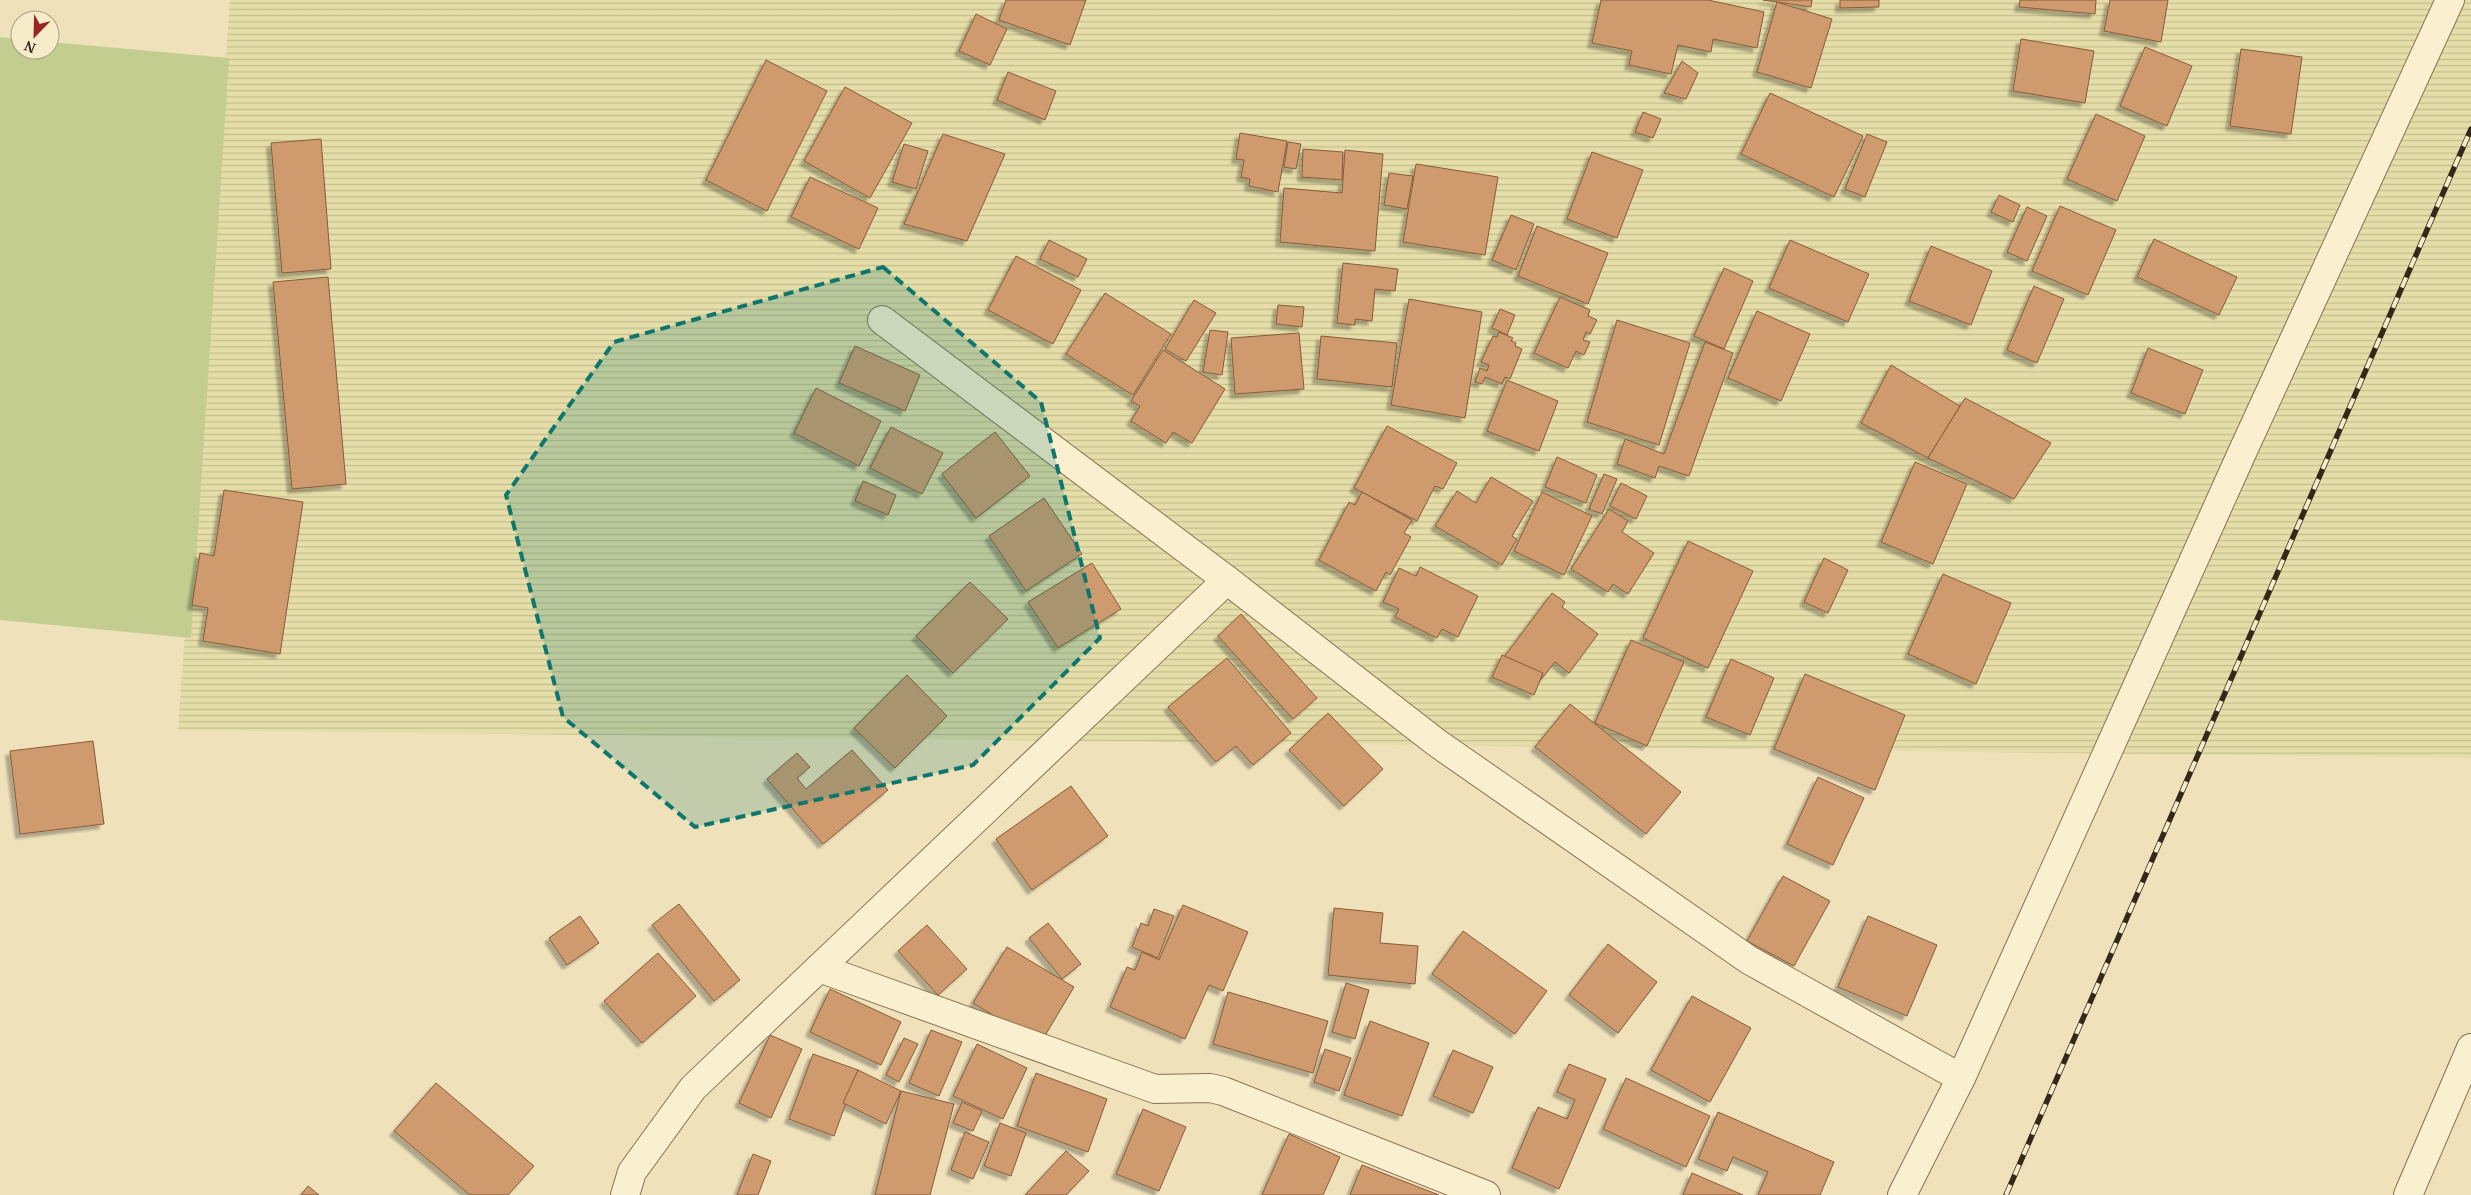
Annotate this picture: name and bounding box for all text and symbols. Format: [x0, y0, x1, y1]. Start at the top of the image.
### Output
north arrow [10, 10, 60, 60]
text: N [21, 36, 38, 58]

